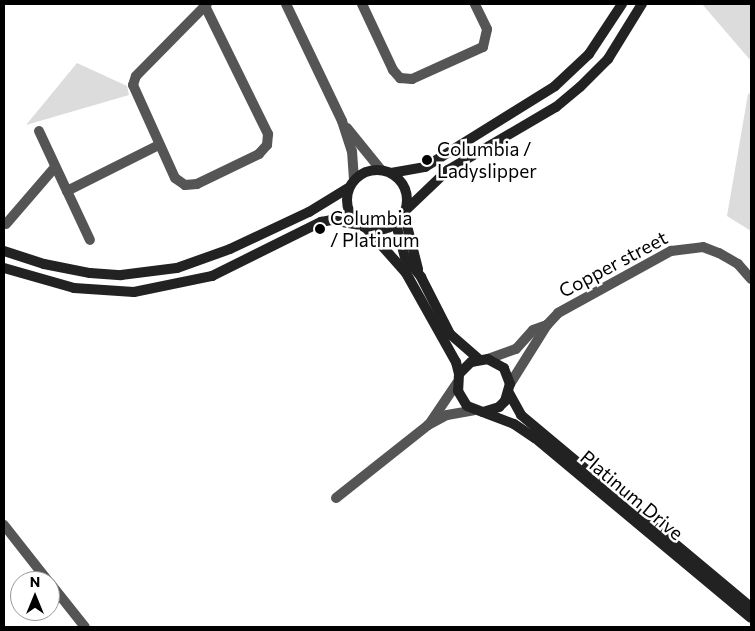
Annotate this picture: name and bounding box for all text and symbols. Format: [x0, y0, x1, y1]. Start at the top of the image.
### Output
place label: Columbia / Ladyslipper [437, 138, 537, 182]
marker: Columbia / Ladyslipper [421, 154, 433, 166]
place label: Columbia / Platinum [330, 207, 420, 251]
marker: Columbia / Platinum [314, 223, 326, 235]
street label: Copper street [555, 226, 671, 302]
street label: Platinum Drive [576, 445, 688, 545]
north arrow [10, 571, 60, 621]
text: N [30, 573, 40, 590]

